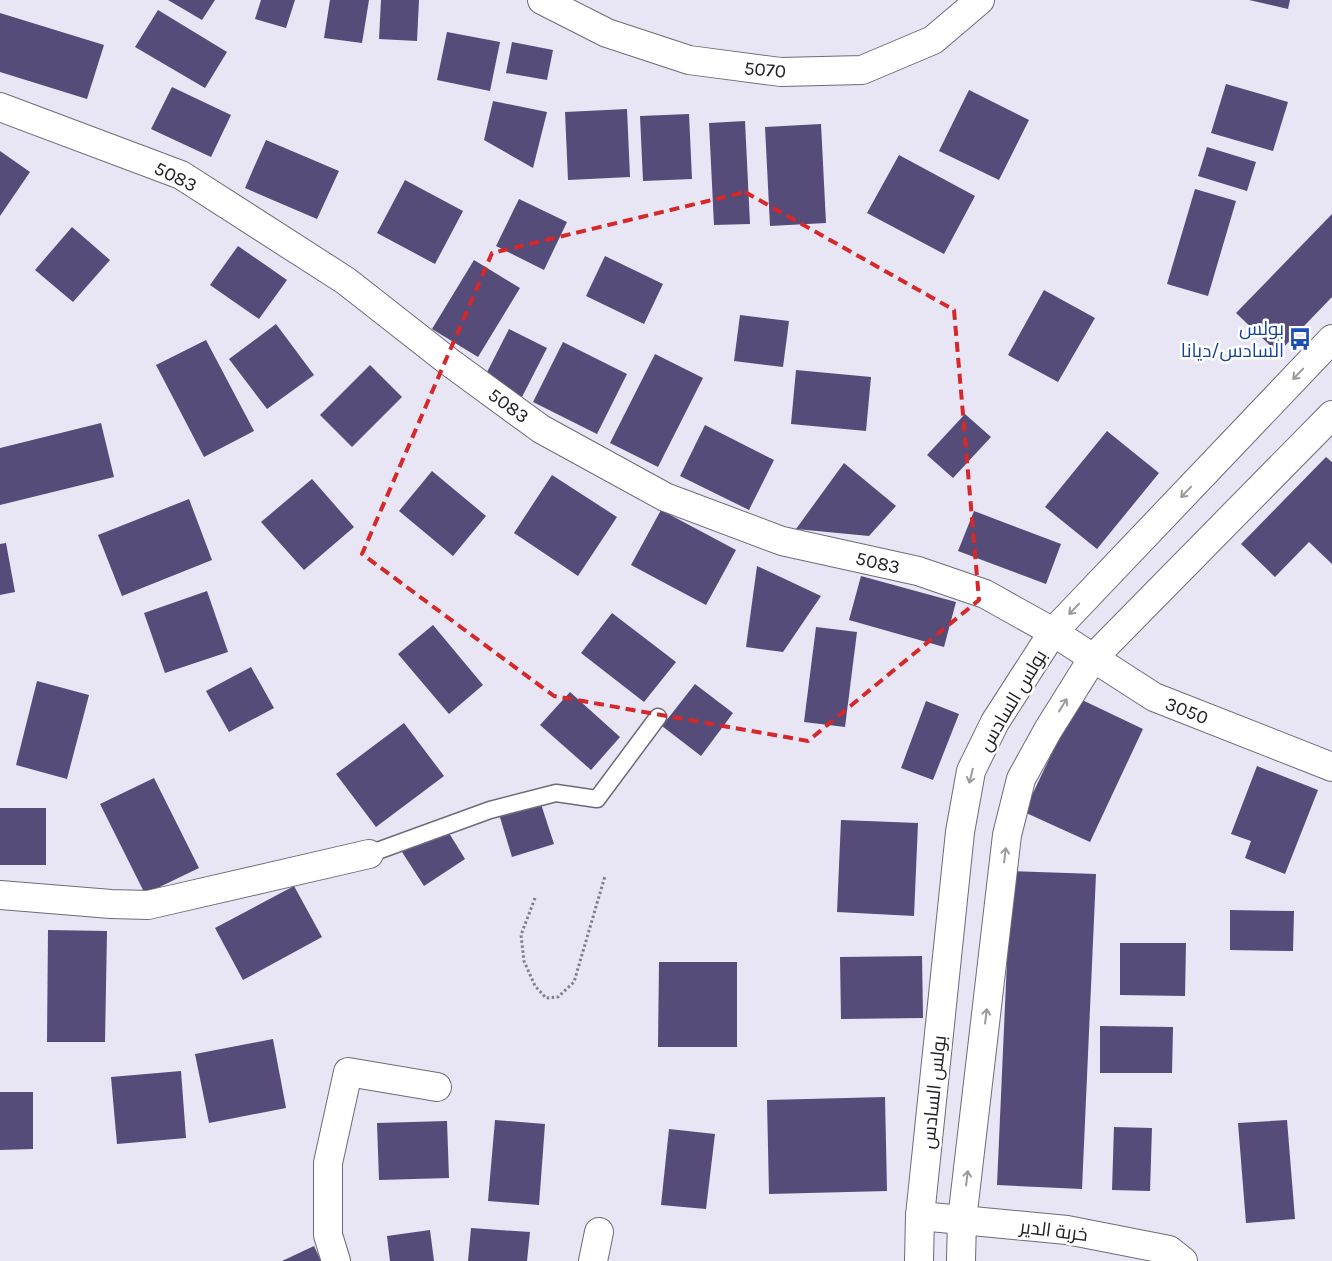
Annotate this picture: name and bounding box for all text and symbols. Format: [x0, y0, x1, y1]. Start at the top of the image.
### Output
street label: 5070 [743, 57, 787, 83]
street label: 5083 [151, 157, 201, 197]
place label: بولس السادس/ديانا [1181, 318, 1284, 362]
bus stop icon: بولس السادس/ديانا [1287, 326, 1313, 352]
one-way arrow [1292, 367, 1304, 380]
street label: 5083 [484, 384, 533, 428]
one-way arrow [1180, 485, 1192, 498]
street label: 5083 [853, 547, 902, 579]
one-way arrow [1069, 603, 1081, 615]
street label: بولس السادس [974, 646, 1052, 755]
street label: 3050 [1162, 693, 1211, 729]
one-way arrow [1059, 699, 1069, 713]
one-way arrow [966, 767, 975, 783]
one-way arrow [1000, 847, 1010, 863]
one-way arrow [981, 1008, 991, 1024]
street label: بولس السادس [917, 1034, 951, 1150]
one-way arrow [962, 1170, 972, 1186]
street label: خربة الدير [1018, 1216, 1089, 1246]

